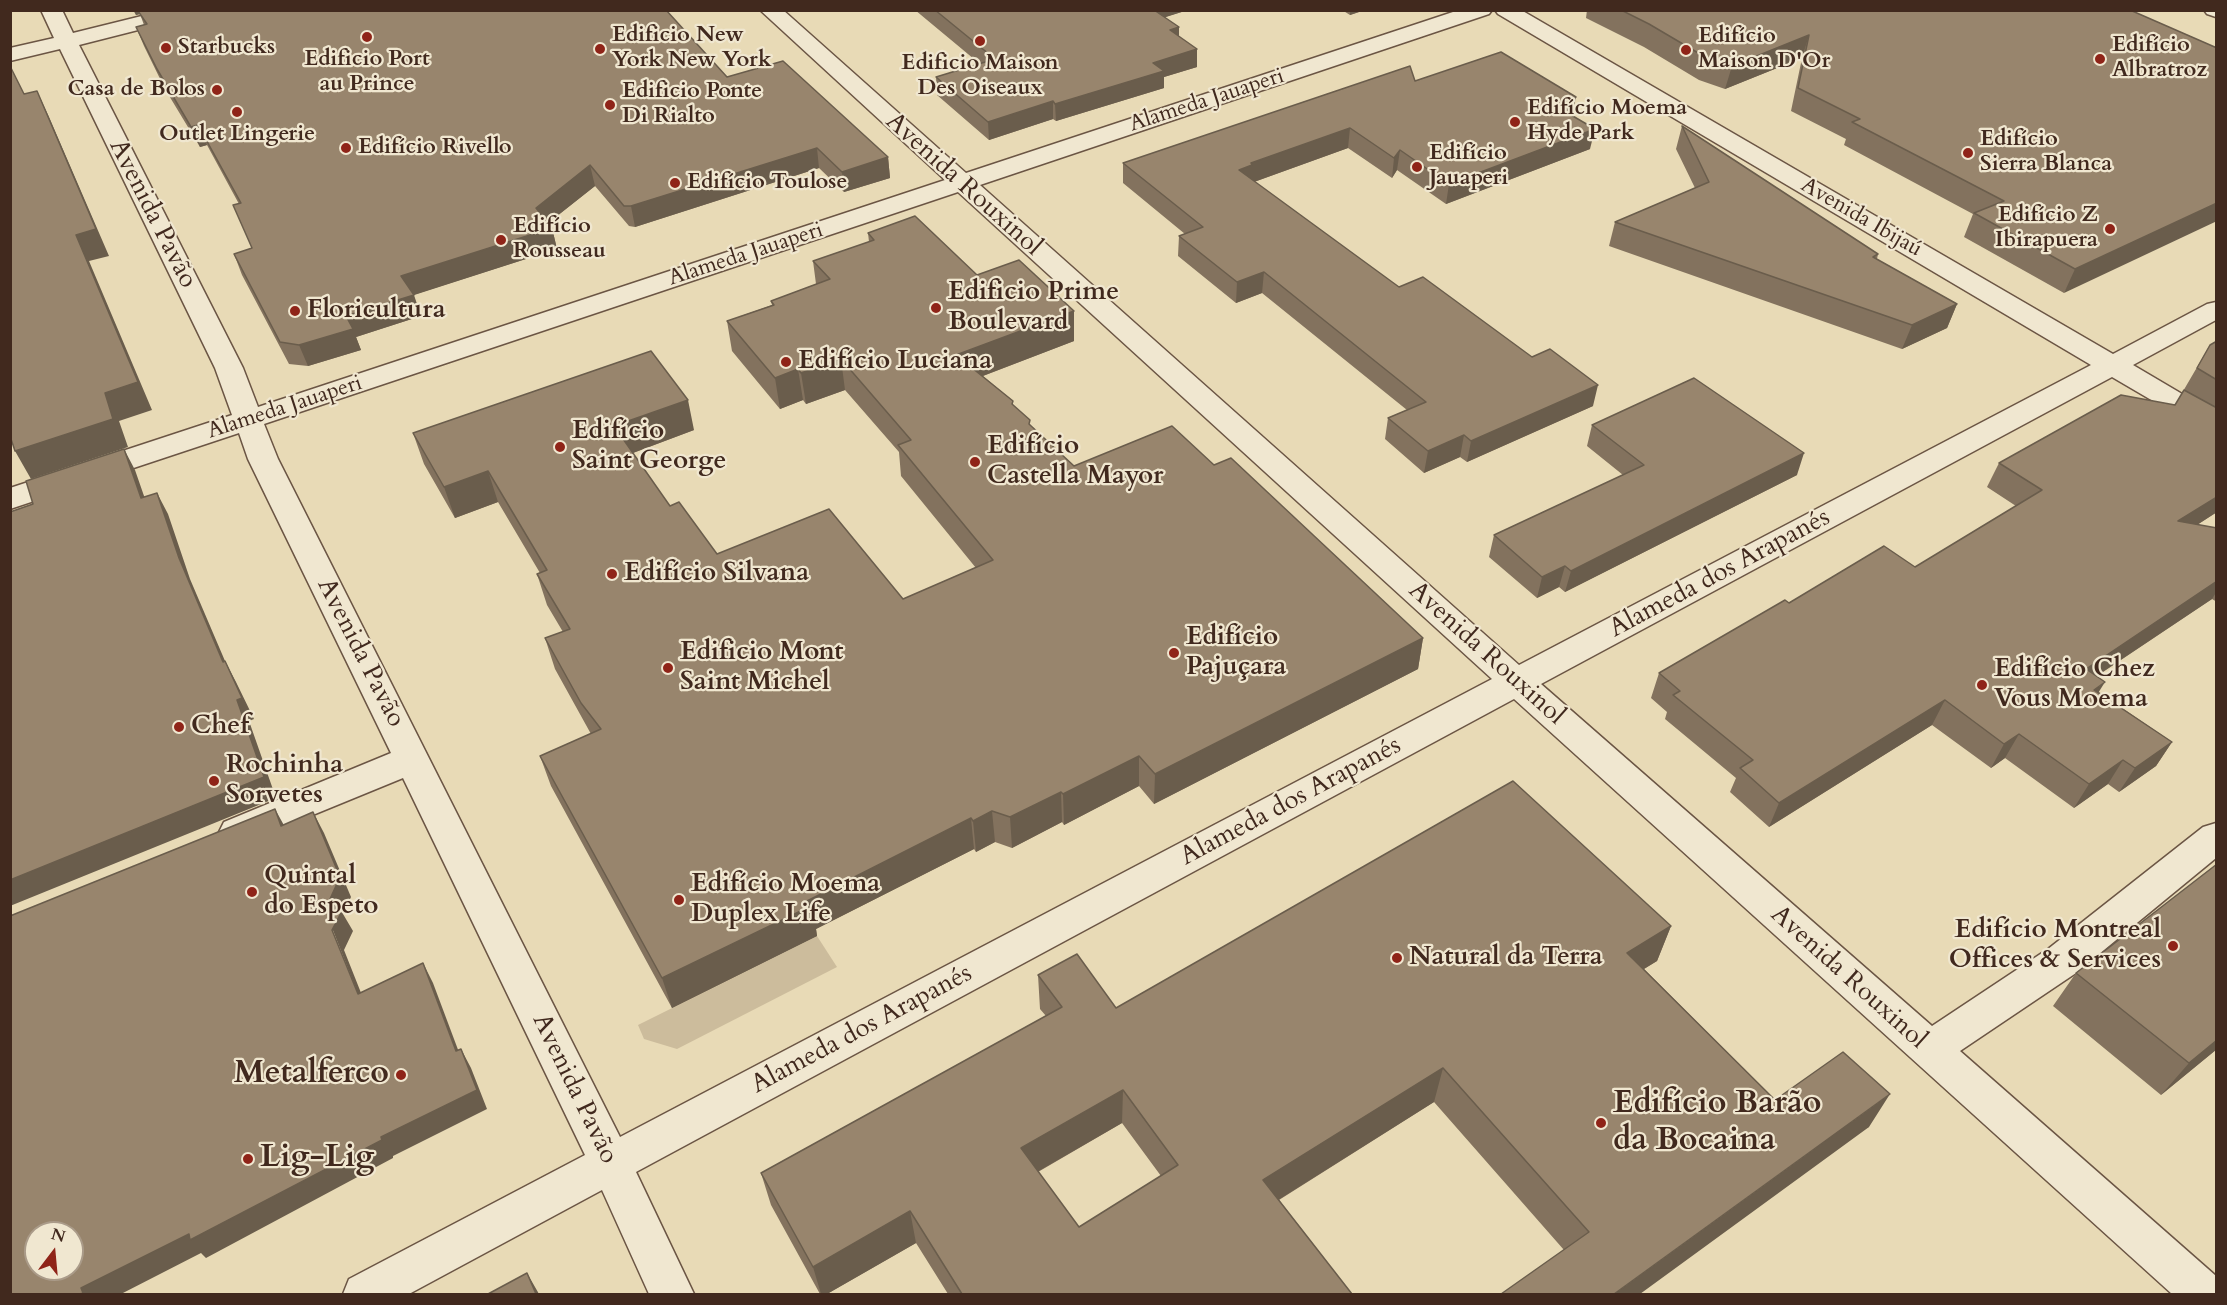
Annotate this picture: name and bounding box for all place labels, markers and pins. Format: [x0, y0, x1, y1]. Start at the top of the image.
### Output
place label: Edificio New York New York [612, 23, 772, 74]
place label: Edifício Maison D'Or [1698, 24, 1830, 76]
marker: Edificio Port au Prince [360, 30, 374, 44]
place label: Edifício Albratroz [2112, 33, 2207, 84]
marker: Edificio Maison Des Oiseaux [973, 34, 987, 48]
place label: Starbucks [178, 35, 275, 61]
marker: Starbucks [159, 41, 173, 55]
marker: Edificio New York New York [593, 42, 607, 56]
marker: Edifício Maison D'Or [1679, 43, 1693, 57]
place label: Edificio Port au Prince [304, 47, 430, 98]
place label: Edificio Maison Des Oiseaux [901, 51, 1059, 102]
marker: Edifício Albratroz [2093, 52, 2107, 66]
place label: Casa de Bolos [68, 77, 205, 103]
place label: Edificio Ponte Di Rialto [622, 79, 762, 130]
marker: Casa de Bolos [210, 83, 224, 97]
place label: Edifício Moema Hyde Park [1527, 96, 1687, 148]
marker: Edificio Ponte Di Rialto [603, 98, 617, 112]
marker: Outlet Lingerie [230, 105, 244, 119]
marker: Edifício Moema Hyde Park [1508, 115, 1522, 129]
place label: Outlet Lingerie [159, 122, 315, 148]
place label: Edifício Sierra Blanca [1980, 127, 2112, 178]
place label: Edifício Rivello [358, 135, 512, 161]
marker: Edifício Rivello [339, 141, 353, 155]
place label: Edifício Jauaperi [1429, 141, 1508, 192]
marker: Edifício Sierra Blanca [1961, 146, 1975, 160]
marker: Edifício Jauaperi [1410, 160, 1424, 174]
place label: Edifício Toulose [687, 170, 847, 196]
marker: Edifício Toulose [668, 176, 682, 190]
place label: Edifício Z Ibirapuera [1995, 203, 2098, 254]
place label: Edifício Rousseau [513, 214, 606, 266]
marker: Edifício Z Ibirapuera [2103, 222, 2117, 236]
marker: Edifício Rousseau [494, 233, 508, 247]
place label: Edificio Prime Boulevard [948, 277, 1119, 338]
place label: Floricultura [307, 295, 446, 327]
marker: Edificio Prime Boulevard [929, 301, 943, 315]
marker: Floricultura [288, 304, 302, 318]
place label: Edifício Luciana [798, 346, 992, 378]
marker: Edifício Luciana [779, 355, 793, 369]
place label: Edifício Saint George [572, 416, 726, 478]
place label: Edifício Castella Mayor [987, 431, 1163, 492]
marker: Edifício Saint George [553, 440, 567, 454]
marker: Edifício Castella Mayor [968, 455, 982, 469]
place label: Edifício Silvana [624, 558, 809, 590]
marker: Edifício Silvana [605, 567, 619, 581]
place label: Edifício Pajuçara [1186, 622, 1286, 684]
place label: Edificio Mont Saint Michel [680, 637, 843, 698]
marker: Edifício Pajuçara [1167, 646, 1181, 660]
place label: Edifício Chez Vous Moema [1994, 654, 2155, 716]
marker: Edificio Mont Saint Michel [661, 661, 675, 675]
marker: Edifício Chez Vous Moema [1975, 678, 1989, 692]
place label: Chef [191, 711, 249, 743]
marker: Chef [172, 720, 186, 734]
place label: Rochinha Sorvetes [226, 750, 343, 812]
marker: Rochinha Sorvetes [207, 774, 221, 788]
place label: Quintal do Espeto [264, 861, 379, 922]
place label: Edifício Moema Duplex Life [691, 869, 880, 930]
marker: Quintal do Espeto [245, 885, 259, 899]
marker: Edifício Moema Duplex Life [672, 893, 686, 907]
place label: Edifício Montreal Offices & Services [1949, 915, 2161, 976]
marker: Edifício Montreal Offices & Services [2166, 939, 2180, 953]
place label: Natural da Terra [1409, 942, 1603, 974]
marker: Natural da Terra [1390, 951, 1404, 965]
place label: Metalferco [234, 1056, 389, 1094]
marker: Metalferco [394, 1068, 408, 1082]
place label: Edifício Barão da Bocaina [1613, 1086, 1822, 1161]
marker: Edifício Barão da Bocaina [1594, 1116, 1608, 1130]
place label: Lig-Lig [260, 1140, 374, 1178]
marker: Lig-Lig [241, 1152, 255, 1166]

